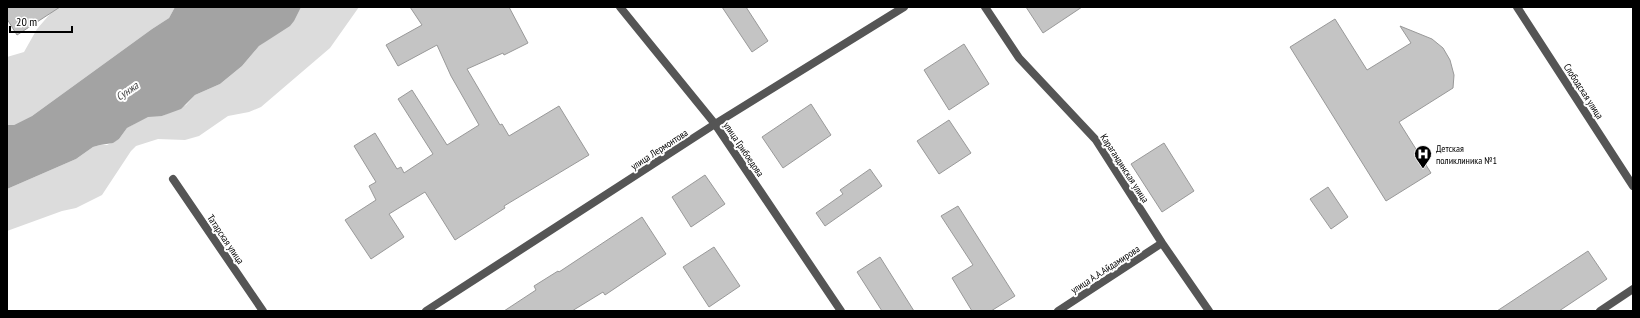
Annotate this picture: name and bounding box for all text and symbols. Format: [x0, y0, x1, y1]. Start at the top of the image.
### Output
scale bar [10, 8, 72, 34]
text: 20 m [16, 14, 37, 29]
street label: Слободская улица [1561, 61, 1606, 121]
water label: Сунжа [113, 78, 141, 104]
street label: улица Грибоедова [720, 119, 767, 179]
street label: улица Лермонтова [628, 126, 690, 173]
street label: Карагандинская улица [1097, 131, 1152, 205]
place label: Детская поликлиника №1 [1436, 142, 1497, 167]
hospital icon: Детская поликлиника №1 [1413, 144, 1433, 169]
street label: Татарская улица [204, 212, 247, 267]
street label: улица А.А.Айдамирова [1068, 242, 1142, 297]

